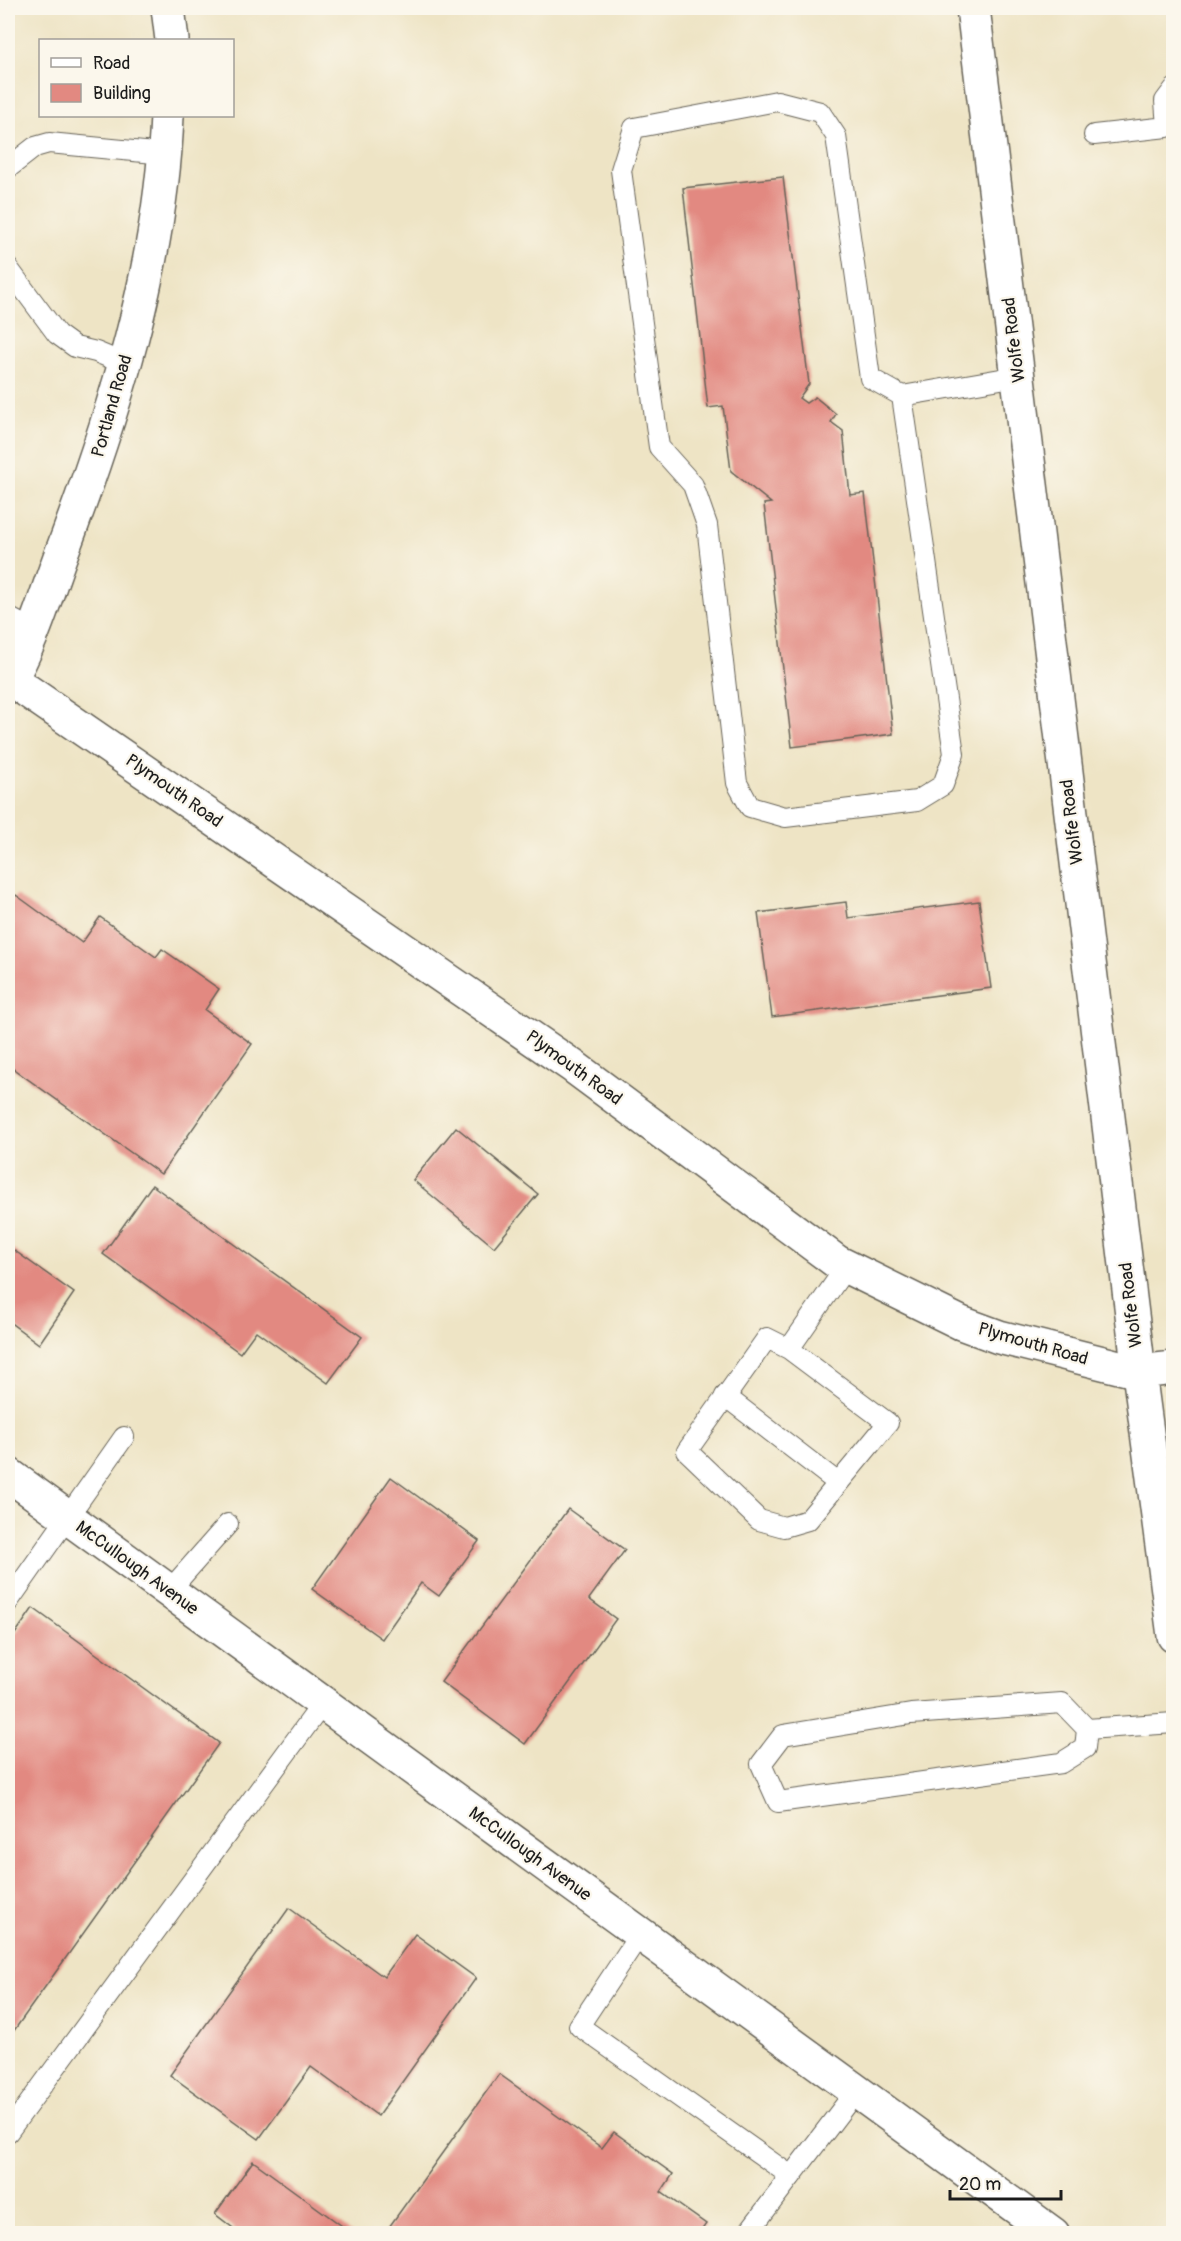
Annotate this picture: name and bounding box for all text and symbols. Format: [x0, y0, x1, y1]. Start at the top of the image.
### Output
legend [39, 39, 234, 117]
text: Road [93, 52, 130, 75]
text: Building [93, 82, 151, 105]
street label: Wolfe Road [997, 296, 1031, 384]
street label: Portland Road [86, 352, 138, 460]
street label: Plymouth Road [121, 749, 227, 833]
street label: Wolfe Road [1055, 778, 1089, 866]
street label: Plymouth Road [521, 1025, 627, 1111]
street label: Wolfe Road [1114, 1261, 1148, 1349]
street label: Plymouth Road [975, 1317, 1091, 1371]
street label: McCullough Avenue [71, 1516, 203, 1620]
street label: McCullough Avenue [464, 1802, 596, 1906]
scale bar [950, 2163, 1061, 2201]
text: 20 m [959, 2173, 1001, 2196]

